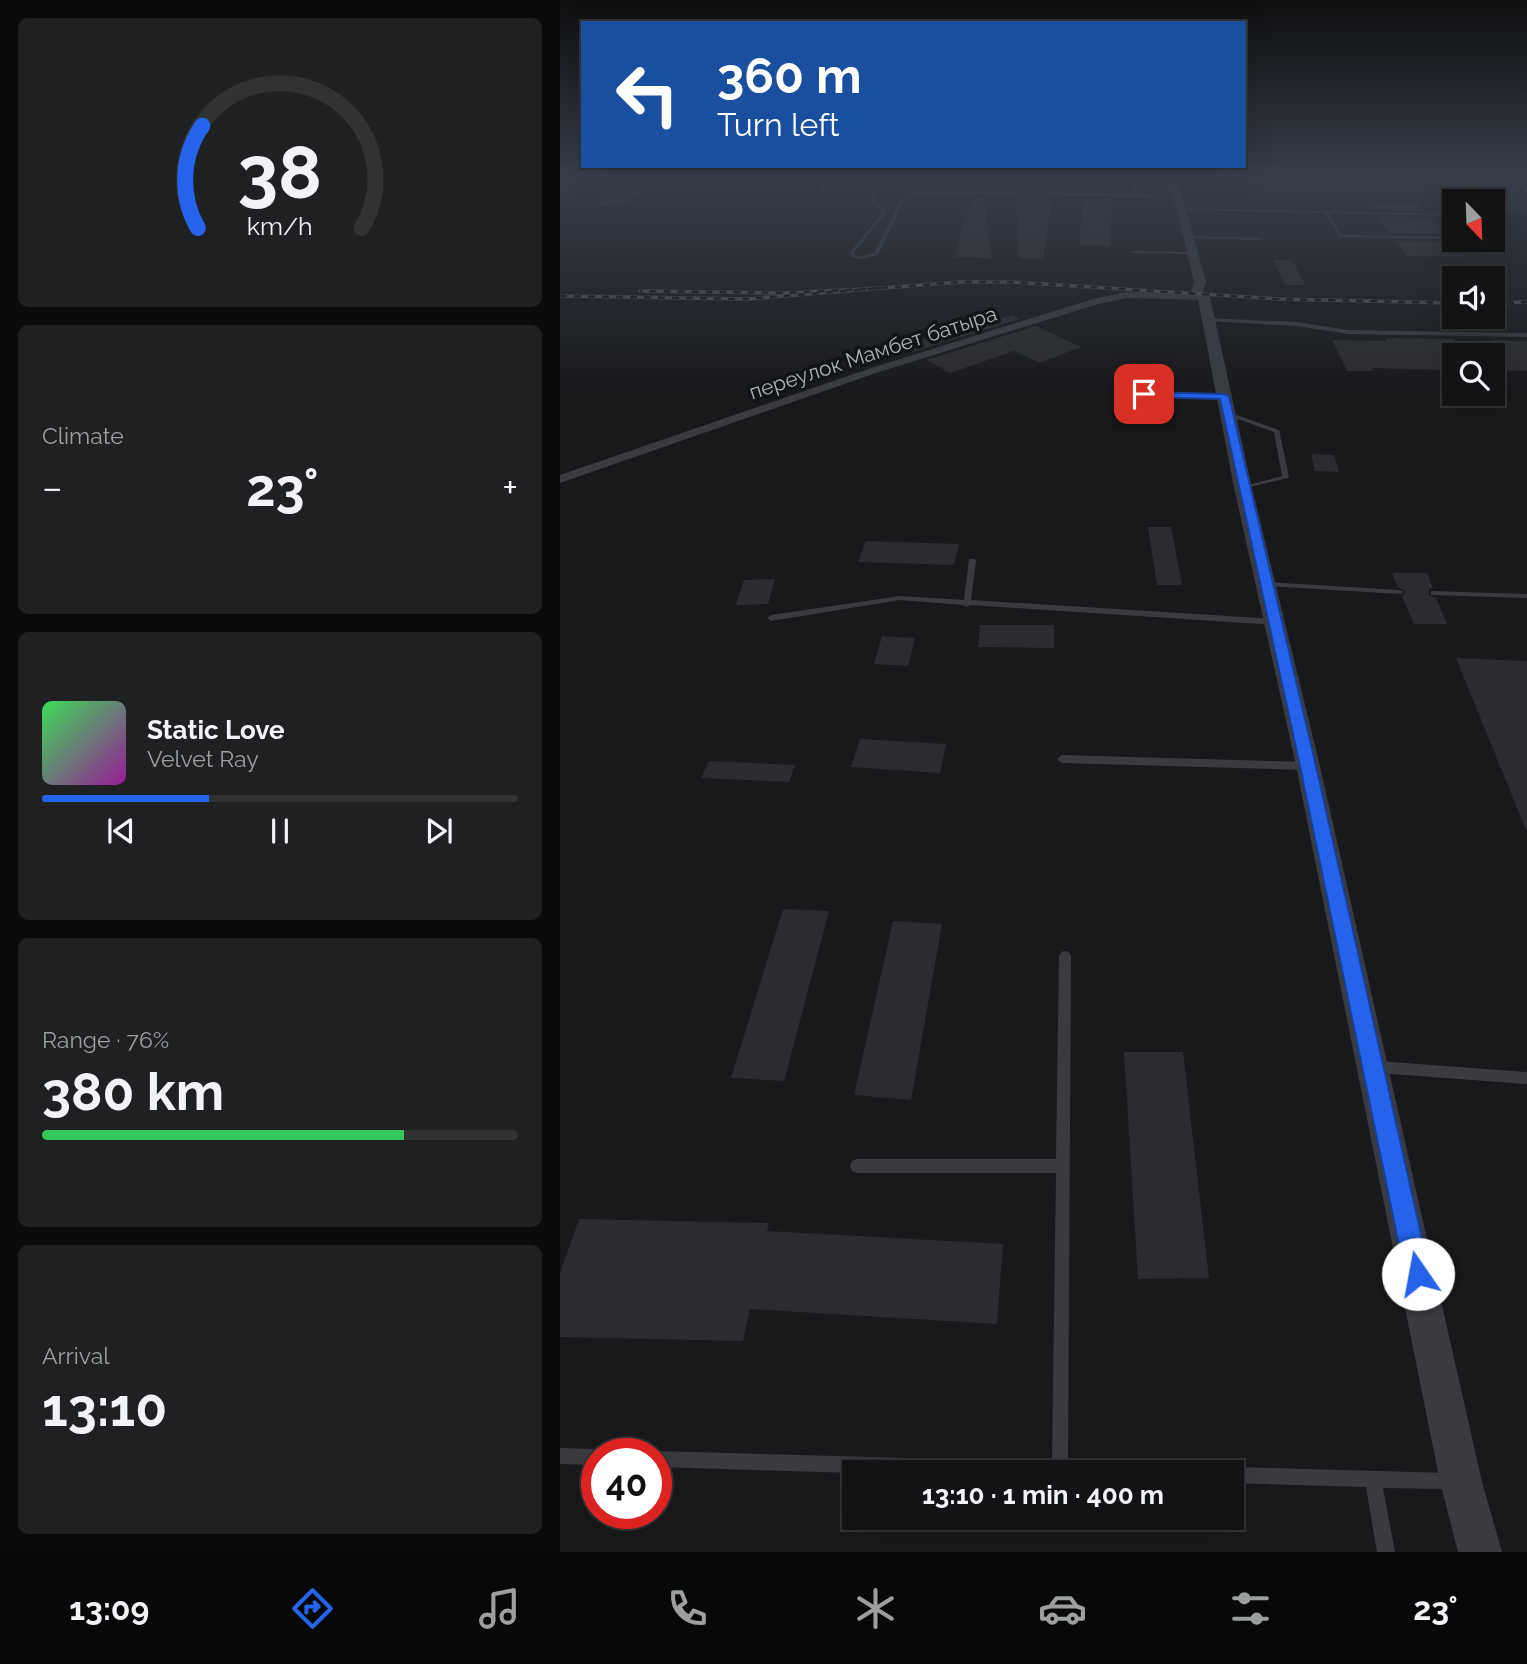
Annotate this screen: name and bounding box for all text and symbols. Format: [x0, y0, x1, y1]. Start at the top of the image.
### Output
text: 360 m [717, 47, 862, 104]
icon: left [602, 49, 693, 140]
text: Turn left [717, 106, 839, 143]
text: 38 [238, 131, 322, 216]
north arrow [1442, 189, 1505, 252]
map controls [1442, 189, 1505, 406]
text: km/h [247, 211, 313, 241]
button: sound [1442, 266, 1505, 329]
street label: переулок Мамбет батыра [746, 301, 1000, 404]
button: search [1442, 343, 1505, 406]
pin [1114, 364, 1174, 424]
icon: arrive [1125, 375, 1163, 413]
text: Climate [42, 422, 124, 449]
text: 23° [246, 457, 319, 518]
text: − [42, 465, 62, 510]
text: + [502, 465, 518, 510]
text: Static Love [147, 715, 285, 745]
text: Velvet Ray [147, 745, 259, 772]
icon: previous [102, 812, 140, 850]
icon: pause [261, 812, 299, 850]
icon: next [420, 812, 458, 850]
text: Range · 76% [42, 1026, 169, 1053]
text: 380 km [42, 1061, 224, 1122]
position arrow [1381, 1237, 1455, 1311]
text: Arrival [42, 1342, 109, 1369]
text: 13:10 [42, 1377, 167, 1438]
speed limit sign: 40 [581, 1438, 672, 1529]
text: 13:10 · 1 min · 400 m [922, 1480, 1164, 1510]
icon: directions [288, 1584, 337, 1633]
icon: music [475, 1584, 524, 1633]
icon: phone [663, 1584, 712, 1633]
icon: climate [851, 1584, 900, 1633]
icon: car [1038, 1584, 1087, 1633]
icon: filters [1226, 1584, 1275, 1633]
text: 13:09 [69, 1590, 149, 1627]
text: 23° [1413, 1590, 1458, 1627]

